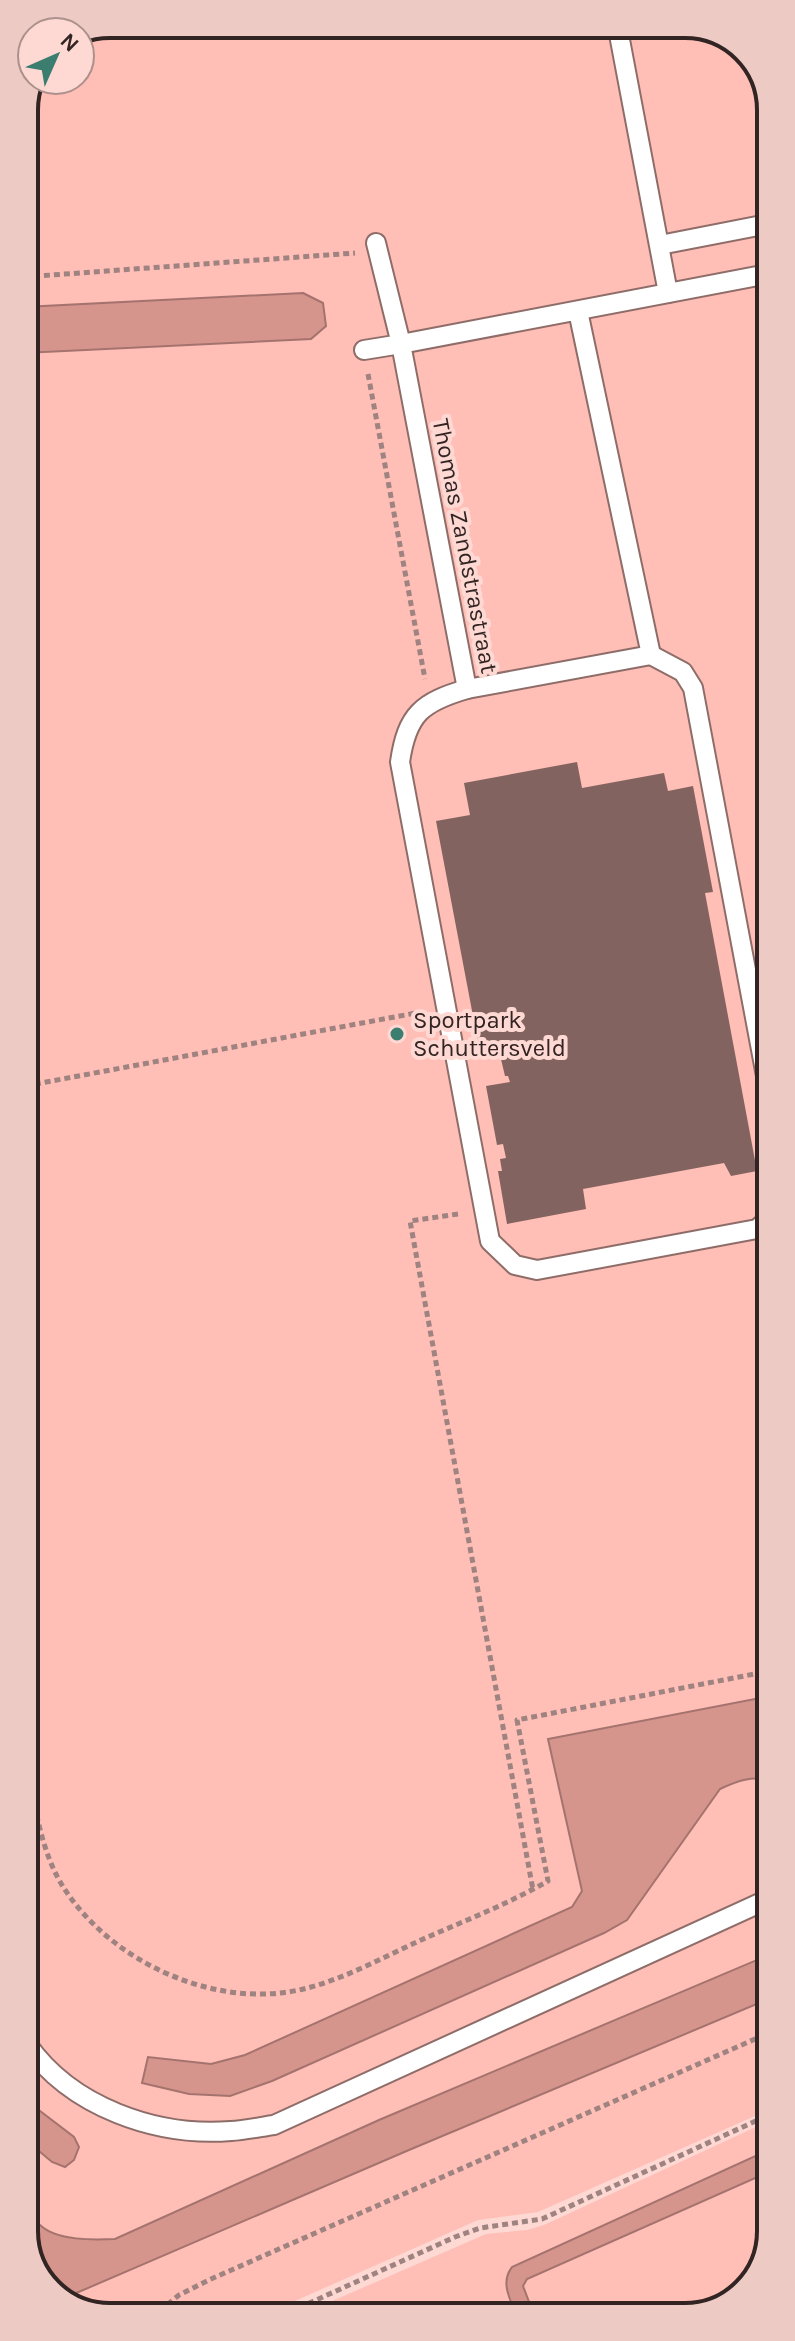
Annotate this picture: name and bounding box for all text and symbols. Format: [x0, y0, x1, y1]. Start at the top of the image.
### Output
north arrow [16, 16, 96, 96]
text: N [55, 28, 84, 57]
street label: Thomas Zandstrastraat [427, 416, 503, 676]
place label: Sportpark Schuttersveld [413, 1006, 566, 1062]
marker: Sportpark Schuttersveld [388, 1025, 406, 1043]

